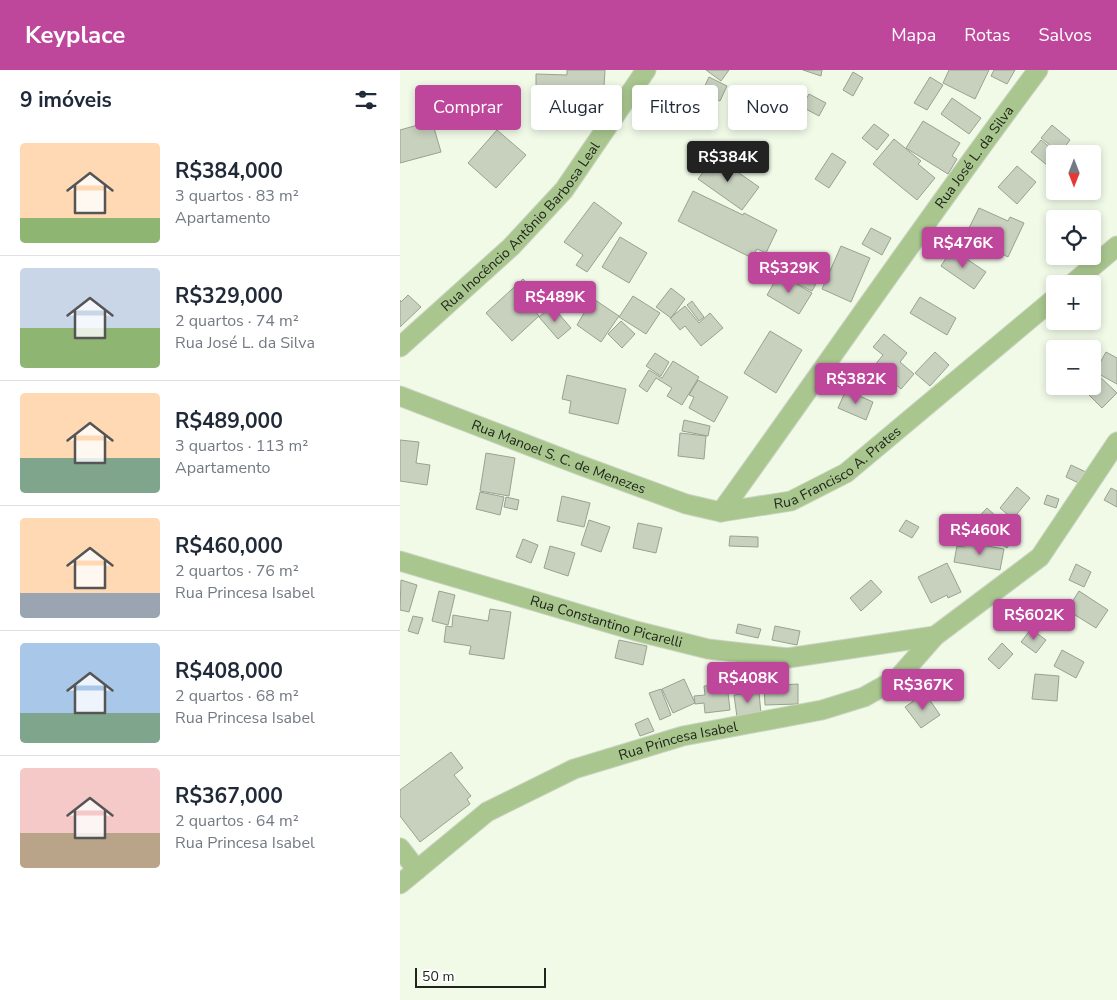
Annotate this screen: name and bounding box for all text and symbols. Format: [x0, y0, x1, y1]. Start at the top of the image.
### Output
text: Keyplace [25, 19, 125, 51]
text: Mapa [891, 23, 936, 47]
text: Rotas [964, 23, 1010, 47]
text: Salvos [1038, 23, 1092, 47]
chip: Comprar [415, 85, 521, 130]
chip: Alugar [531, 85, 622, 130]
chip: Filtros [632, 85, 718, 130]
chip: Novo [728, 85, 807, 130]
text: 9 imóveis [20, 86, 112, 114]
icon: filters [352, 86, 380, 114]
street label: Rua José L. da Silva [930, 102, 1018, 212]
street label: Rua Inocêncio Antônio Barbosa Leal [437, 137, 604, 315]
pin: R$384K [687, 140, 769, 183]
north arrow [1046, 145, 1101, 200]
map controls [1046, 145, 1101, 395]
text: R$384K [698, 146, 758, 168]
text: R$384,000 [175, 157, 283, 185]
icon: home [60, 163, 120, 223]
text: 3 quartos · 83 m² [175, 185, 299, 207]
text: Apartamento [175, 207, 270, 229]
button: locate [1046, 210, 1101, 265]
pin: R$476K [922, 226, 1004, 269]
text: R$476K [933, 232, 993, 254]
pin: R$329K [748, 252, 830, 294]
text: R$329K [759, 257, 819, 279]
button: + [1046, 275, 1101, 330]
pin: R$489K [514, 280, 596, 323]
text: R$329,000 [175, 282, 283, 310]
text: R$489K [525, 286, 585, 308]
icon: home [60, 288, 120, 348]
text: 2 quartos · 74 m² [175, 310, 299, 332]
text: Rua José L. da Silva [175, 332, 315, 354]
button: − [1046, 340, 1101, 395]
pin: R$382K [815, 362, 897, 405]
text: R$382K [826, 368, 886, 390]
text: R$489,000 [175, 407, 283, 435]
icon: home [60, 413, 120, 473]
street label: Rua Manoel S. C. de Menezes [469, 415, 649, 498]
street label: Rua Francisco A. Prates [772, 421, 905, 513]
text: 3 quartos · 113 m² [175, 435, 308, 457]
text: Apartamento [175, 457, 270, 479]
pin: R$460K [939, 514, 1021, 556]
text: R$460K [950, 519, 1010, 541]
text: R$460,000 [175, 532, 283, 560]
icon: home [60, 538, 120, 598]
text: 2 quartos · 76 m² [175, 560, 299, 582]
text: Rua Princesa Isabel [175, 582, 315, 604]
street label: Rua Constantino Picarelli [528, 591, 684, 652]
pin: R$602K [993, 598, 1075, 641]
text: R$602K [1004, 604, 1064, 626]
text: R$408,000 [175, 657, 283, 685]
pin: R$408K [707, 662, 789, 704]
icon: home [60, 663, 120, 723]
text: R$408K [718, 667, 778, 689]
pin: R$367K [882, 668, 964, 711]
text: R$367K [893, 674, 953, 696]
text: 2 quartos · 68 m² [175, 685, 299, 707]
text: Rua Princesa Isabel [175, 707, 315, 729]
street label: Rua Princesa Isabel [616, 716, 740, 765]
text: R$367,000 [175, 782, 283, 810]
icon: home [60, 788, 120, 848]
text: 2 quartos · 64 m² [175, 810, 299, 832]
text: Rua Princesa Isabel [175, 832, 315, 854]
scale bar [415, 965, 546, 988]
text: 50 m [422, 967, 454, 986]

